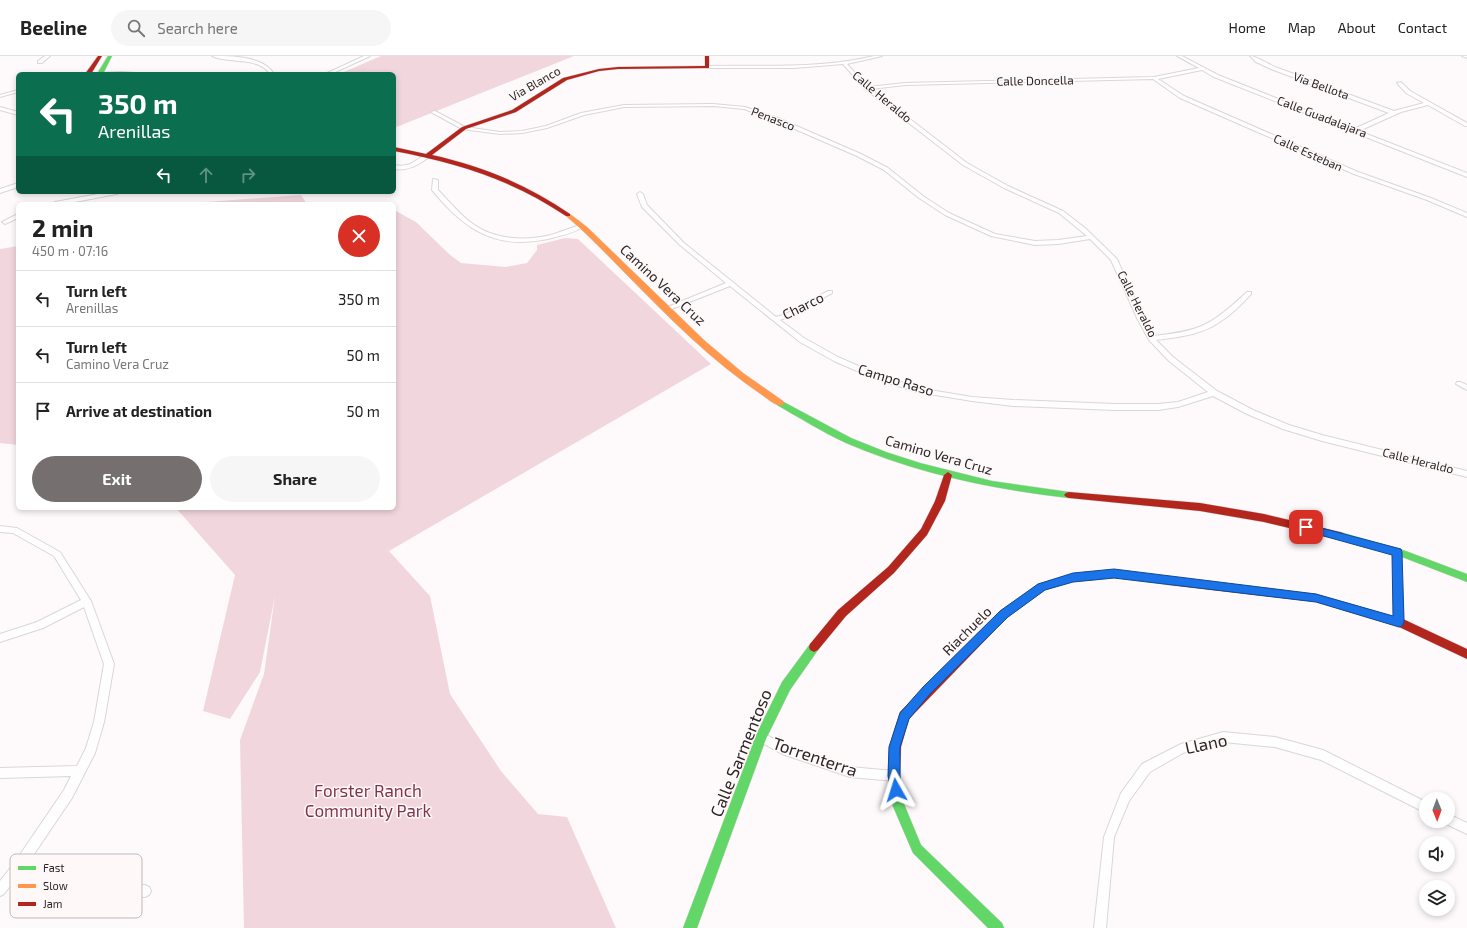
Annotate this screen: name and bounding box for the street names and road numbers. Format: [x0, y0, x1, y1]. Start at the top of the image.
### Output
street label: Via Blanco [506, 63, 563, 103]
street label: Calle Heraldo [850, 67, 915, 125]
street label: Via Bellota [1291, 68, 1351, 102]
street label: Calle Doncella [996, 72, 1074, 88]
street label: Calle Guadalajara [1275, 92, 1369, 141]
street label: Penasco [750, 103, 797, 133]
street label: Calle Esteban [1272, 131, 1345, 174]
street label: Camino Vera Cruz [617, 241, 710, 329]
street label: Calle Heraldo [1115, 268, 1161, 339]
street label: Charco [779, 288, 826, 323]
street label: Campo Raso [856, 360, 936, 399]
street label: Camino Vera Cruz [883, 431, 995, 478]
street label: Calle Heraldo [1381, 444, 1455, 476]
street label: Riachuelo [939, 603, 995, 659]
street label: Calle Sarmentoso [705, 686, 775, 819]
street label: Llano [1183, 729, 1229, 757]
street label: Torrenterra [770, 732, 860, 780]

